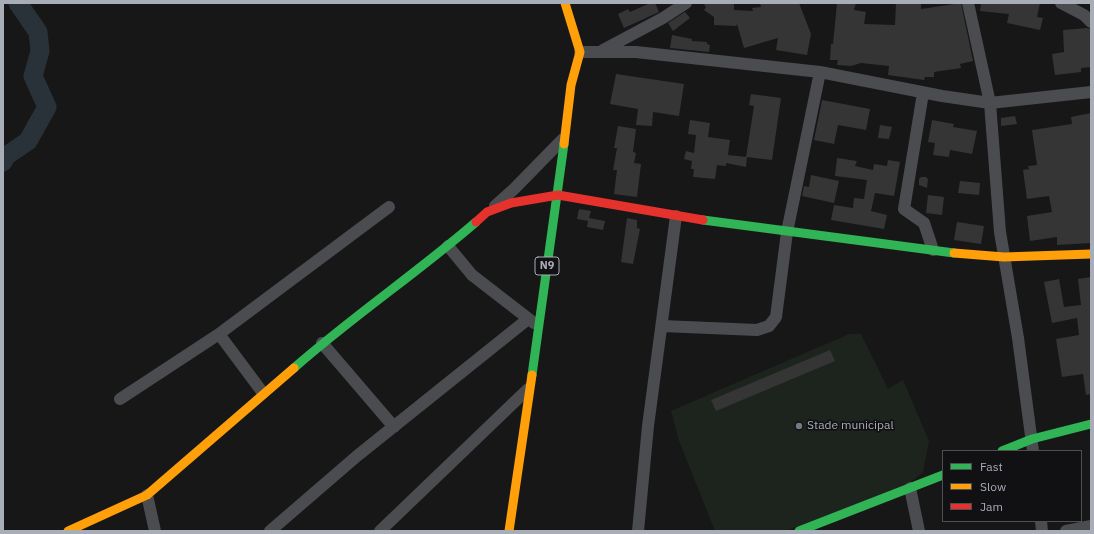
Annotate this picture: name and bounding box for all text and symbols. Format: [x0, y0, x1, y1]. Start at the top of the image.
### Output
road number: N9 [535, 257, 559, 275]
place label: Stade municipal [807, 419, 894, 433]
marker: Stade municipal [794, 421, 804, 431]
legend [942, 450, 1082, 522]
text: Fast [980, 459, 1003, 474]
text: Slow [980, 479, 1006, 494]
text: Jam [980, 499, 1003, 514]

